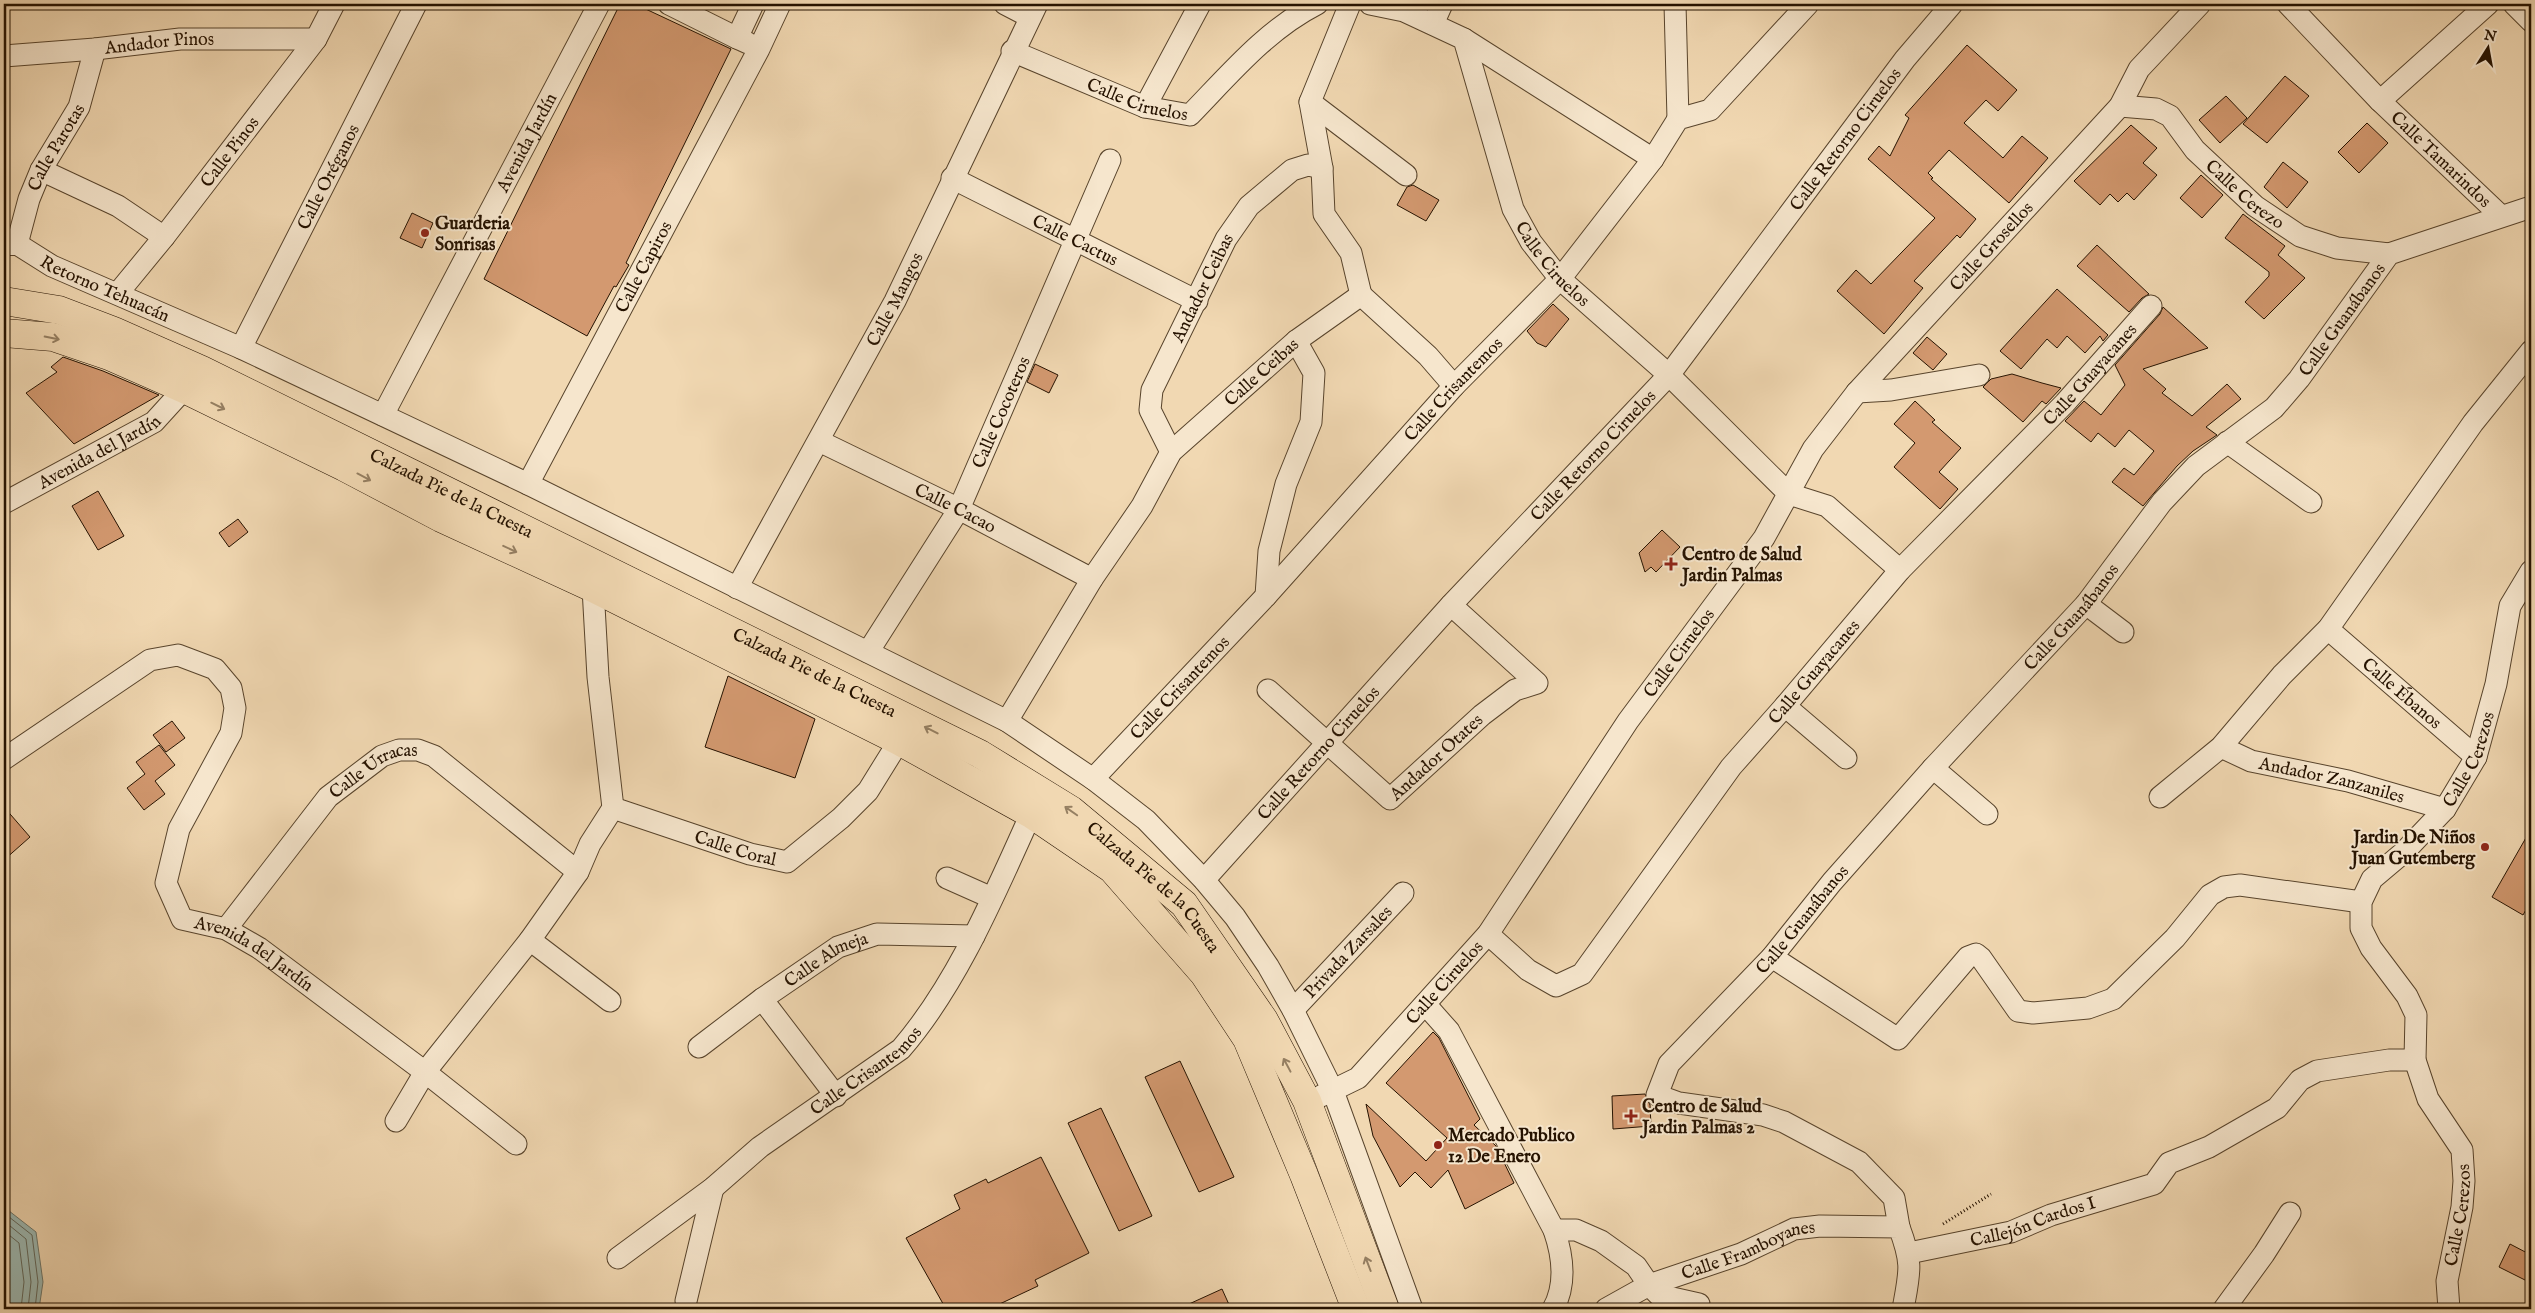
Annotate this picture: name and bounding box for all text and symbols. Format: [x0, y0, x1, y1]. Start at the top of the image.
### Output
north arrow [2462, 22, 2512, 72]
text: N [2482, 26, 2498, 46]
street label: Andador Pinos [103, 29, 214, 61]
street label: Calle Retorno Ciruelos [1785, 64, 1907, 216]
street label: Calle Ciruelos [1083, 74, 1189, 127]
street label: Avenida Jardín [492, 89, 563, 198]
street label: Calle Parotas [23, 100, 91, 195]
street label: Calle Tamarindos [2385, 107, 2495, 213]
street label: Calle Pinos [196, 112, 265, 193]
street label: Calle Oréganos [293, 121, 366, 234]
street label: Calle Cerezo [2200, 155, 2289, 235]
street label: Calle Grosellos [1945, 197, 2039, 297]
street label: Calle Cactus [1028, 210, 1121, 272]
place label: Guarderia Sonrisas [435, 213, 511, 257]
street label: Calle Capiros [611, 218, 678, 317]
street label: Calle Ciruelos [1509, 218, 1594, 313]
marker: Guarderia Sonrisas [419, 227, 431, 239]
street label: Andador Ceibas [1167, 229, 1240, 348]
street label: Calle Mangos [862, 249, 929, 351]
street label: Retorno Tehuacán [35, 251, 173, 329]
street label: Calle Guanábanos [2294, 259, 2392, 382]
street label: Calle Guayacanes [2039, 319, 2143, 431]
street label: Calle Crisantemos [1400, 333, 1509, 447]
one-way arrow [44, 334, 60, 343]
street label: Calle Ceibas [1220, 334, 1304, 412]
street label: Calle Cocoteros [968, 353, 1037, 472]
street label: Calle Retorno Ciruelos [1526, 386, 1662, 527]
one-way arrow [211, 401, 226, 411]
street label: Avenida del Jardín [34, 411, 168, 496]
street label: Calzada Pie de la Cuesta [365, 444, 537, 545]
one-way arrow [357, 472, 372, 482]
street label: Calle Cacao [910, 479, 1000, 540]
place label: Centro de Salud Jardin Palmas [1680, 544, 1802, 588]
one-way arrow [502, 545, 517, 555]
marker: Centro de Salud Jardin Palmas [1664, 557, 1678, 571]
street label: Calle Guanábanos [2020, 560, 2125, 676]
street label: Calle Ciruelos [1639, 605, 1721, 703]
street label: Calle Guayacanes [1764, 616, 1866, 730]
street label: Calzada Pie de la Cuesta [728, 624, 900, 724]
street label: Calle Crisantemos [1126, 632, 1235, 745]
street label: Calle Ébanos [2356, 653, 2446, 735]
street label: Calle Retorno Ciruelos [1253, 682, 1386, 826]
street label: Calle Cerezos [2439, 709, 2501, 812]
street label: Andador Otates [1385, 710, 1489, 807]
one-way arrow [924, 725, 939, 734]
street label: Calle Urracas [325, 740, 417, 805]
street label: Andador Zanzaniles [2256, 753, 2407, 810]
one-way arrow [1064, 806, 1078, 816]
street label: Calzada Pie de la Cuesta [1081, 818, 1224, 958]
street label: Calle Coral [691, 826, 778, 872]
place label: Jardin De Niños Juan Gutemberg [2349, 827, 2476, 871]
marker: Jardin De Niños Juan Gutemberg [2479, 841, 2491, 853]
street label: Calle Guanábanos [1752, 861, 1855, 980]
street label: Privada Zarsales [1300, 901, 1398, 1004]
street label: Avenida del Jardín [191, 912, 318, 998]
street label: Calle Almeja [780, 928, 871, 993]
street label: Calle Ciruelos [1402, 937, 1489, 1030]
street label: Calle Crisantemos [806, 1022, 928, 1122]
one-way arrow [1282, 1058, 1292, 1072]
place label: Centro de Salud Jardin Palmas 2 [1640, 1096, 1762, 1140]
marker: Centro de Salud Jardin Palmas 2 [1624, 1109, 1638, 1123]
place label: Mercado Publico 12 De Enero [1448, 1125, 1575, 1169]
marker: Mercado Publico 12 De Enero [1432, 1139, 1444, 1151]
street label: Calle Cerezos [2440, 1163, 2477, 1268]
street label: Callejón Cardos I [1968, 1192, 2099, 1253]
street label: Calle Framboyanes [1679, 1217, 1816, 1286]
one-way arrow [1363, 1256, 1372, 1272]

